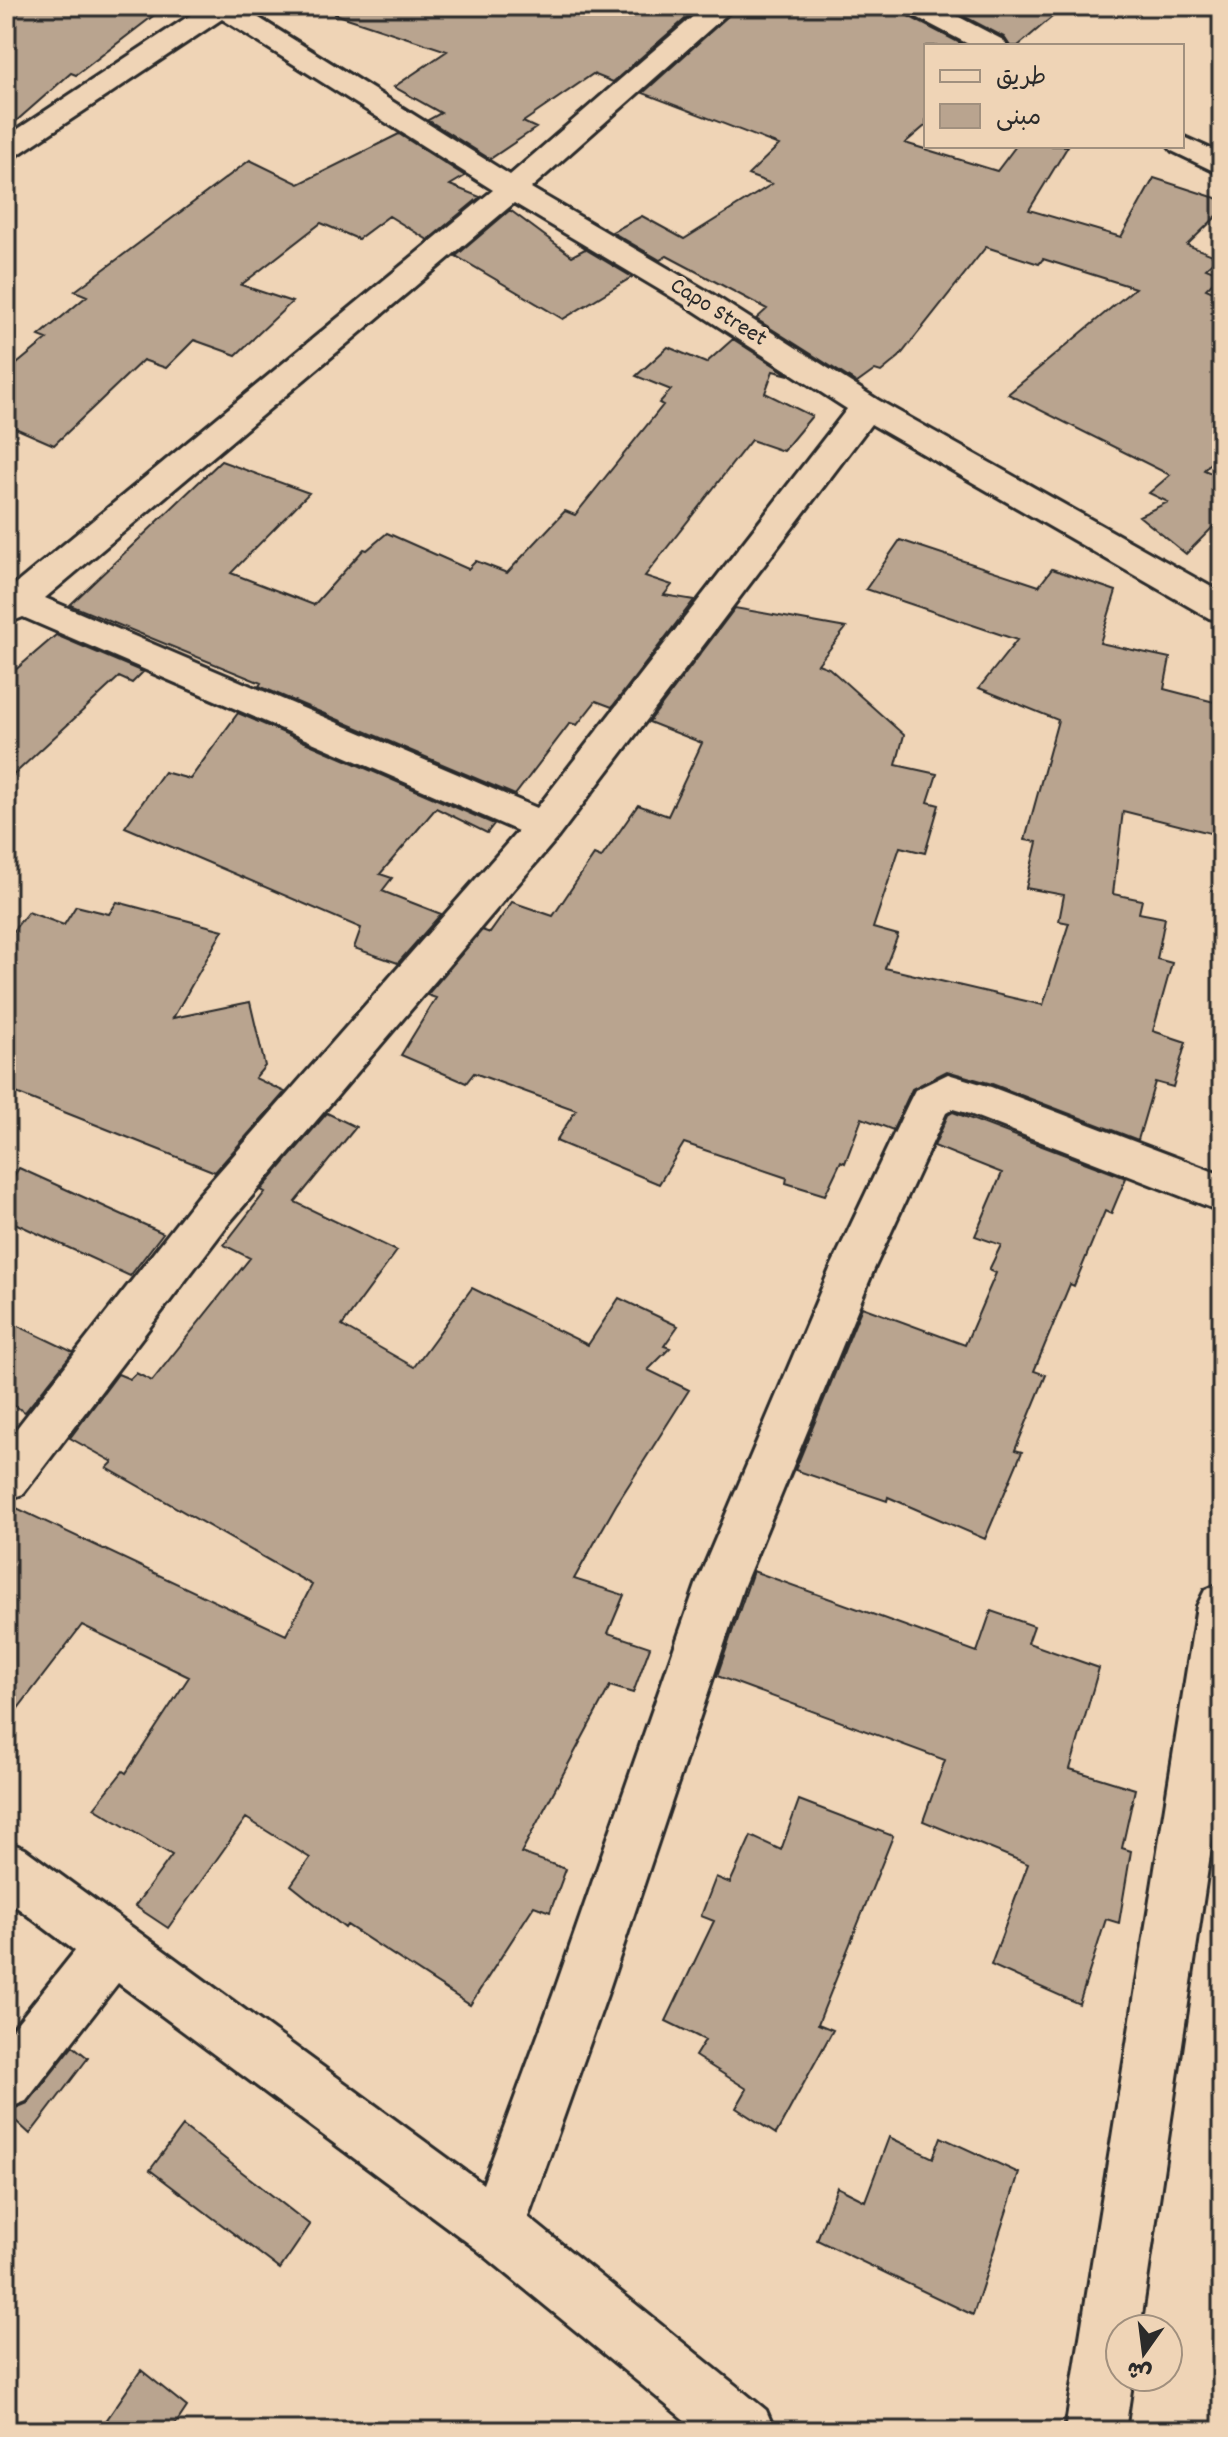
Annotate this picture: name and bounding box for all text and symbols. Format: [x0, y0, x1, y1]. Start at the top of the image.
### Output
legend [924, 44, 1184, 148]
text: طريق [996, 62, 1046, 96]
text: مبنى [996, 102, 1041, 136]
street label: Capo Street [663, 270, 773, 356]
north arrow [1104, 2313, 1184, 2393]
text: ش [1125, 2351, 1156, 2387]

